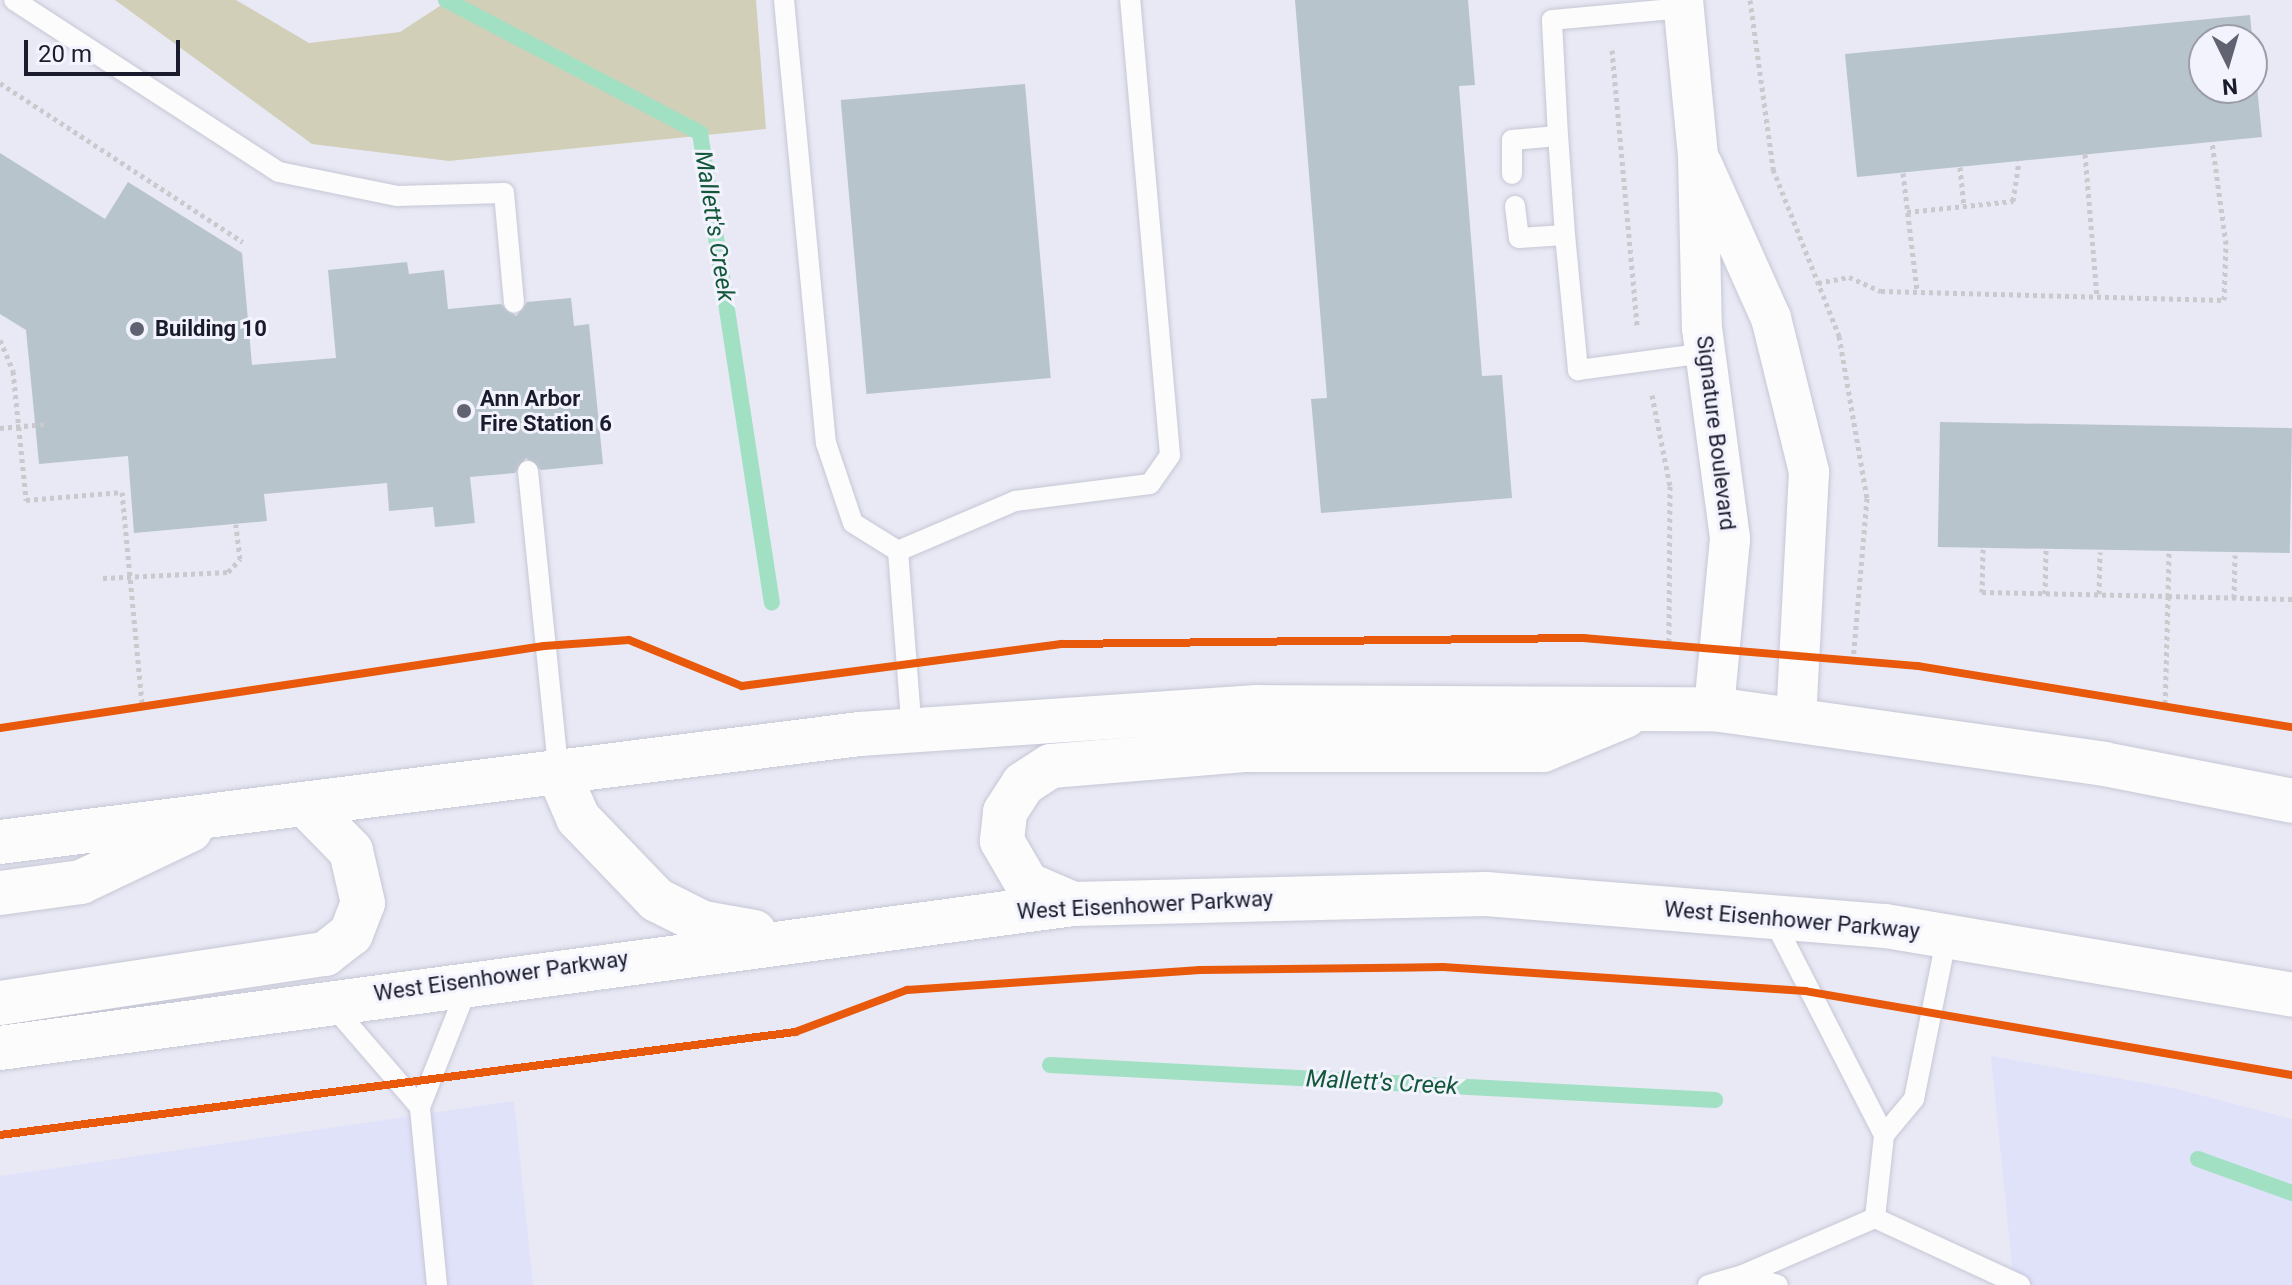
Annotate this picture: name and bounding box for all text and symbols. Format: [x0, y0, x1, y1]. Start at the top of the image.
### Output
scale bar [28, 24, 184, 74]
north arrow [2188, 24, 2268, 104]
text: 20 m [38, 40, 92, 68]
text: N [2221, 73, 2239, 100]
water label: Mallett's Creek [688, 149, 740, 303]
place label: Building 10 [155, 316, 267, 342]
marker: Building 10 [126, 318, 148, 340]
street label: Signature Boulevard [1691, 334, 1741, 532]
place label: Ann Arbor Fire Station 6 [480, 385, 612, 436]
marker: Ann Arbor Fire Station 6 [455, 402, 473, 420]
street label: West Eisenhower Parkway [1016, 885, 1274, 925]
street label: West Eisenhower Parkway [1663, 896, 1921, 944]
street label: West Eisenhower Parkway [372, 945, 630, 1007]
water label: Mallett's Creek [1305, 1065, 1459, 1101]

